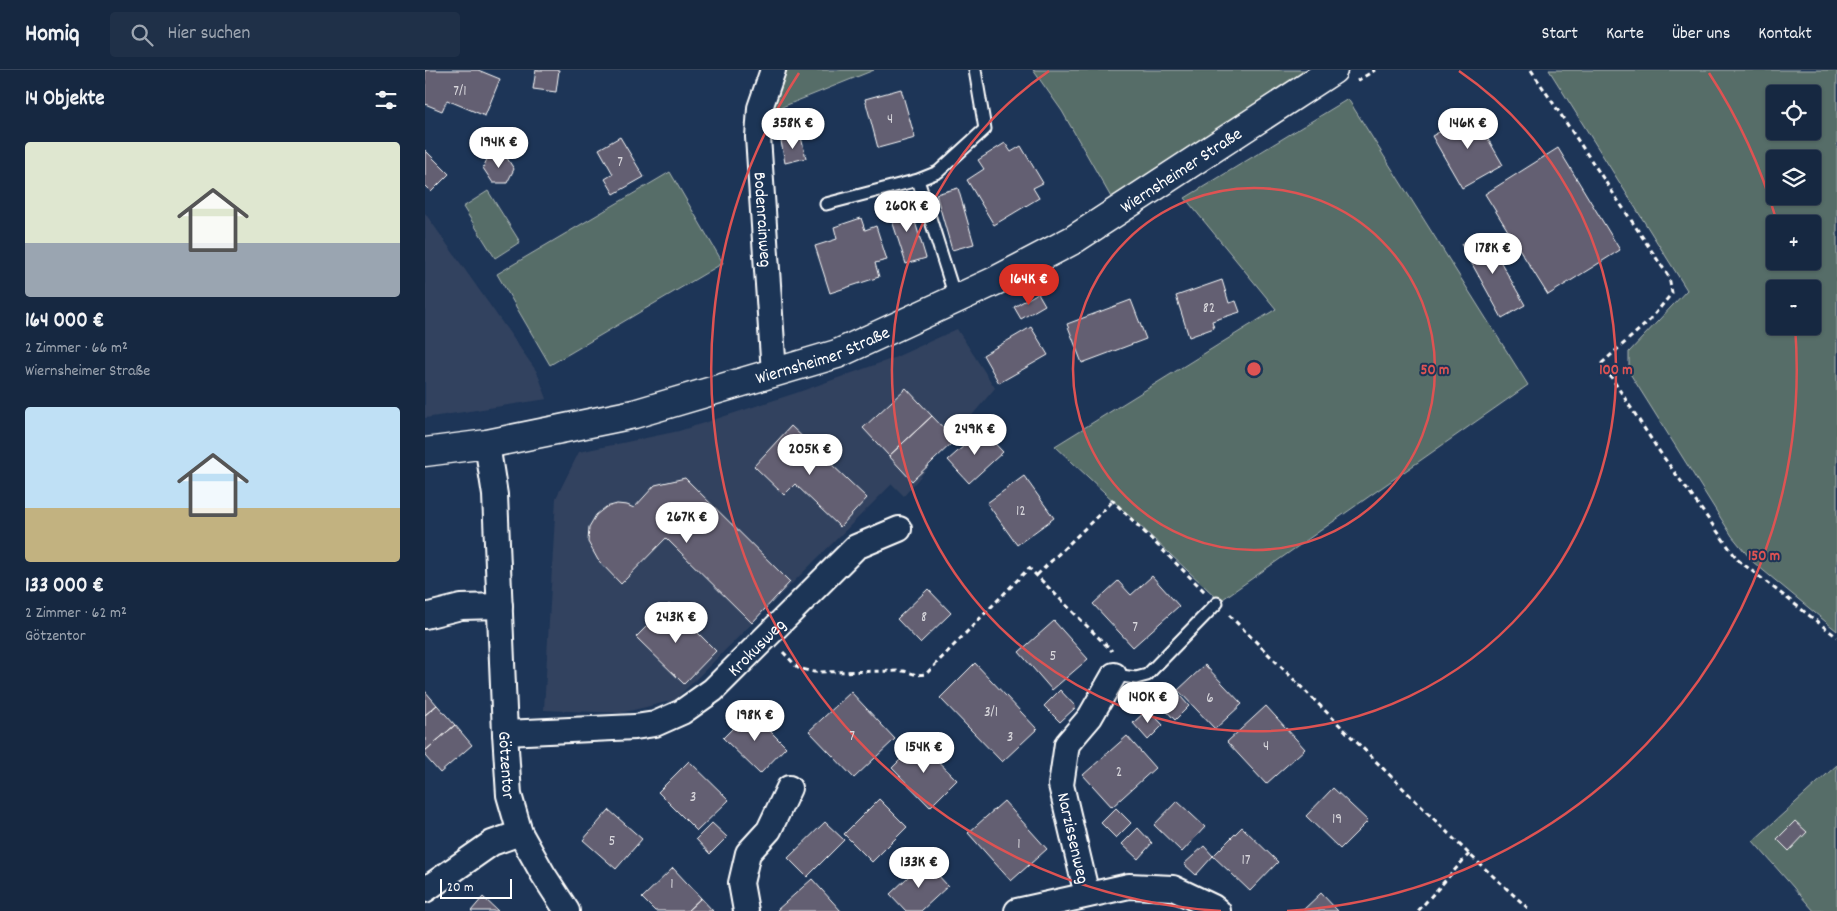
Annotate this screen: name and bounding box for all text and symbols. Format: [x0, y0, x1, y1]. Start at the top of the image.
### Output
search box [110, 12, 460, 57]
text: Homiq [25, 18, 80, 52]
icon: search [128, 21, 156, 49]
text: Hier suchen [168, 21, 250, 48]
text: Start [1542, 22, 1578, 47]
text: Karte [1606, 22, 1644, 47]
text: Über uns [1672, 22, 1730, 47]
text: Kontakt [1758, 22, 1812, 47]
house number: 7/1 [453, 81, 467, 103]
text: 14 Objekte [25, 85, 105, 115]
map controls [1766, 85, 1821, 335]
button: locate [1766, 85, 1821, 140]
icon: filters [372, 86, 400, 114]
pin: 358K € [752, 108, 834, 150]
pin: 146K € [1427, 108, 1509, 150]
house number: 4 [887, 109, 893, 131]
text: 358K € [773, 112, 813, 135]
text: 146K € [1449, 112, 1487, 135]
street label: Wiernsheimer Straße [1116, 123, 1248, 221]
pin: 194K € [458, 126, 540, 169]
text: 194K € [480, 131, 518, 154]
button: layers [1766, 150, 1821, 205]
house number: 7 [617, 152, 623, 174]
street label: Bodenrainweg [745, 171, 777, 268]
icon: home [168, 175, 258, 265]
pin: 260K € [866, 190, 948, 233]
text: 260K € [885, 195, 929, 218]
button: + [1766, 215, 1821, 270]
pin: 178K € [1452, 232, 1534, 275]
text: 178K € [1475, 237, 1511, 260]
pin: 164K € [988, 264, 1070, 306]
text: 164K € [1010, 268, 1048, 291]
button: − [1766, 280, 1821, 335]
house number: 82 [1203, 298, 1215, 320]
text: 164 000 € [25, 307, 104, 337]
street label: Wiernsheimer Straße [753, 321, 894, 392]
text: 2 Zimmer · 66 m² [25, 337, 128, 360]
text: Wiernsheimer Straße [25, 360, 150, 383]
centre of rings [1245, 360, 1263, 378]
text: 50 m [1421, 360, 1449, 382]
text: 100 m [1599, 360, 1633, 382]
pin: 249K € [934, 414, 1016, 456]
text: 249K € [955, 418, 995, 441]
pin: 205K € [769, 434, 851, 476]
text: 205K € [788, 438, 832, 461]
icon: home [168, 440, 258, 530]
house number: 12 [1016, 501, 1026, 523]
pin: 267K € [646, 502, 728, 544]
text: 267K € [667, 506, 707, 529]
text: 150 m [1748, 546, 1780, 568]
text: 133 000 € [25, 572, 104, 602]
text: 2 Zimmer · 62 m² [25, 602, 127, 625]
pin: 243K € [635, 602, 717, 644]
text: 243K € [656, 606, 696, 629]
house number: 8 [921, 607, 927, 629]
street label: Krokusweg [723, 614, 793, 683]
house number: 7 [1132, 617, 1138, 639]
text: Götzentor [25, 625, 86, 648]
house number: 5 [1050, 646, 1057, 668]
pin: 140K € [1107, 682, 1189, 724]
text: 140K € [1129, 686, 1167, 709]
house number: 6 [1206, 688, 1214, 710]
pin: 198K € [714, 700, 796, 742]
house number: 3/1 [984, 702, 998, 724]
text: 198K € [736, 704, 774, 727]
house number: 7 [849, 726, 855, 748]
house number: 3 [1007, 727, 1013, 749]
street label: Götzentor [490, 730, 520, 803]
pin: 154K € [883, 732, 965, 774]
text: 154K € [905, 736, 943, 759]
house number: 4 [1263, 736, 1269, 758]
house number: 2 [1116, 762, 1122, 784]
house number: 3 [690, 787, 696, 809]
street label: Narzissenweg [1049, 790, 1094, 887]
house number: 19 [1332, 809, 1342, 831]
house number: 5 [609, 831, 616, 853]
house number: 1 [1017, 834, 1021, 856]
pin: 133K € [878, 846, 960, 889]
house number: 17 [1241, 850, 1251, 872]
text: 133K € [900, 851, 938, 874]
house number: 1 [670, 874, 674, 896]
scale bar [440, 876, 513, 899]
text: 20 m [447, 878, 474, 898]

